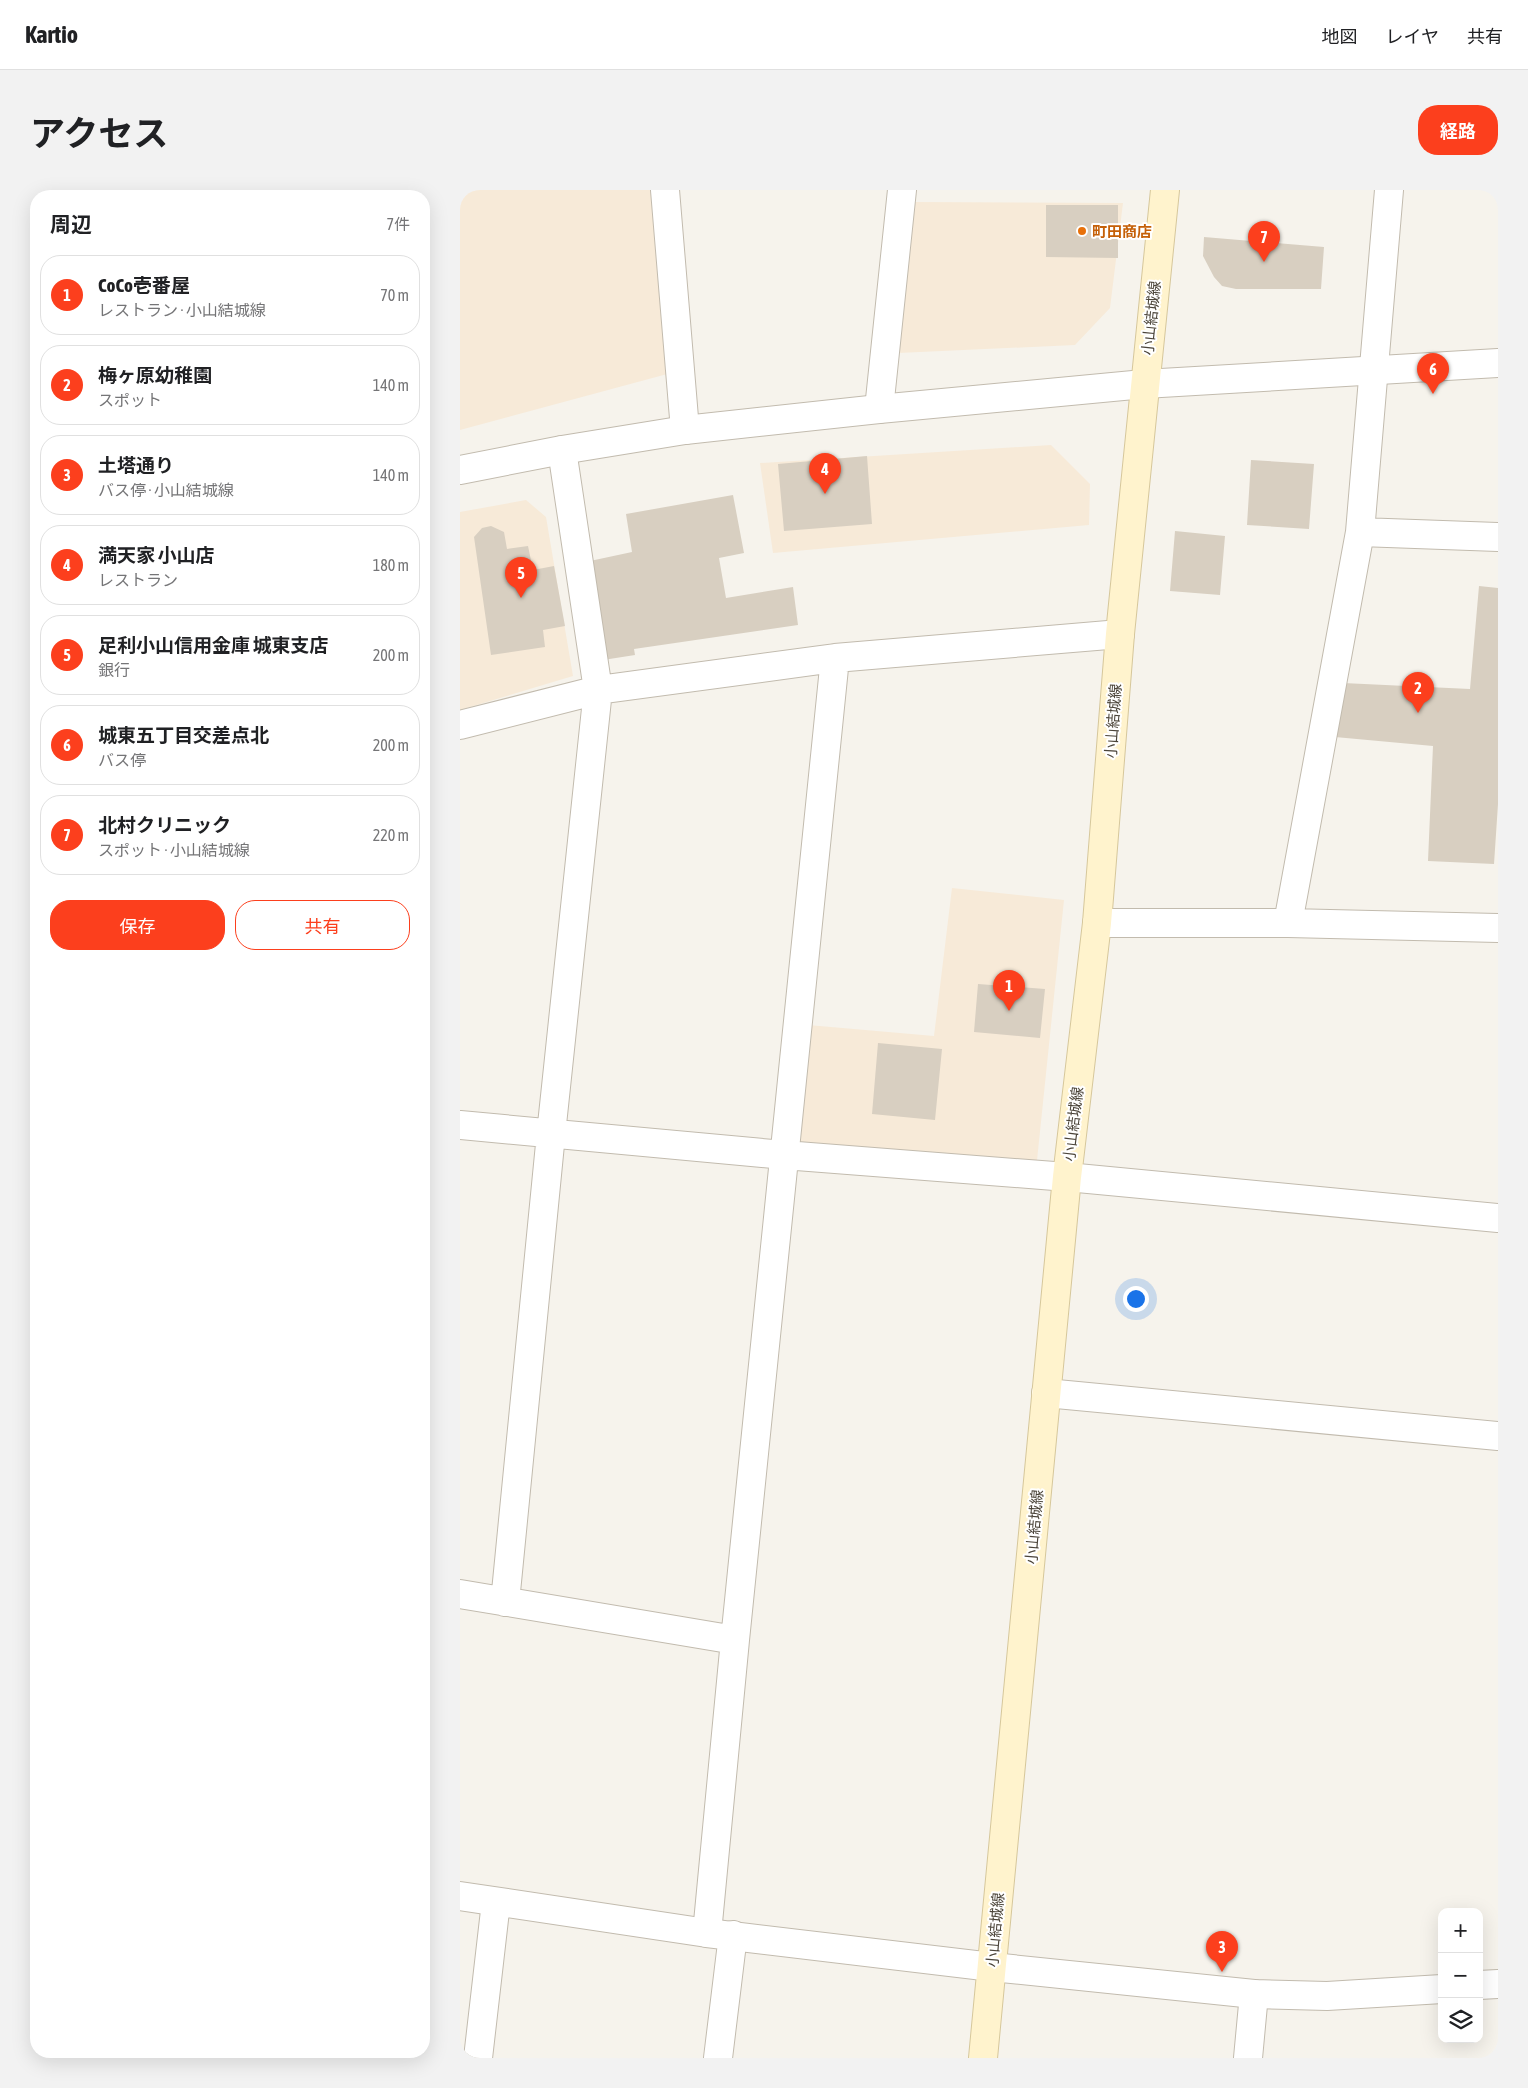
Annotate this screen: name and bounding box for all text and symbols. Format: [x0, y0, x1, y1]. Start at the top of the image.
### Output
text: Kartio [25, 21, 78, 48]
text: 地図 [1322, 26, 1358, 47]
text: レイヤ [1386, 26, 1439, 47]
text: 共有 [1467, 26, 1503, 47]
button: 経路 [1418, 105, 1498, 155]
text: アクセス [30, 113, 168, 153]
text: 周辺 [50, 212, 92, 236]
text: 7件 [386, 215, 410, 233]
pin: 7 [1248, 221, 1280, 262]
place label: 町田商店 [1092, 223, 1152, 240]
marker: 町田商店 [1076, 225, 1088, 237]
text: CoCo壱番屋 [98, 274, 190, 296]
street label: 小山結城線 [1139, 280, 1163, 356]
text: 1 [63, 286, 71, 304]
text: 70 m [380, 286, 409, 304]
text: レストラン · 小山結城線 [98, 301, 266, 319]
pin: 6 [1417, 353, 1449, 394]
text: 梅ヶ原幼稚園 [98, 364, 212, 386]
text: 2 [63, 376, 71, 394]
text: 140 m [373, 376, 409, 394]
text: スポット [98, 391, 162, 409]
pin: 4 [809, 453, 841, 494]
text: 土塔通り [98, 454, 174, 476]
text: 3 [63, 466, 71, 484]
text: 140 m [373, 466, 409, 484]
text: バス停 · 小山結城線 [98, 481, 234, 499]
text: 満天家 小山店 [98, 544, 215, 566]
text: 4 [63, 556, 71, 574]
text: 180 m [373, 556, 409, 574]
pin: 5 [505, 557, 537, 598]
text: レストラン [98, 571, 178, 589]
text: 足利小山信用金庫 城東支店 [98, 634, 329, 656]
text: 5 [63, 646, 71, 664]
text: 200 m [373, 646, 409, 664]
text: 銀行 [98, 661, 130, 679]
pin: 2 [1402, 672, 1434, 713]
street label: 小山結城線 [1102, 683, 1124, 759]
text: 城東五丁目交差点北 [98, 724, 269, 746]
text: 6 [63, 736, 71, 754]
text: 200 m [373, 736, 409, 754]
text: バス停 [98, 751, 146, 769]
text: 北村クリニック [98, 814, 231, 836]
text: 7 [63, 826, 71, 844]
text: 220 m [373, 826, 409, 844]
text: スポット · 小山結城線 [98, 841, 250, 859]
button: 保存 [50, 900, 225, 950]
button: 共有 [235, 900, 410, 950]
pin: 1 [993, 970, 1025, 1011]
street label: 小山結城線 [1060, 1086, 1086, 1162]
your location [1123, 1286, 1149, 1312]
street label: 小山結城線 [1022, 1489, 1046, 1565]
street label: 小山結城線 [983, 1892, 1007, 1968]
map controls [1438, 1908, 1483, 2043]
button: + [1438, 1908, 1483, 1953]
pin: 3 [1206, 1931, 1238, 1972]
button: − [1438, 1953, 1483, 1998]
button: layers [1438, 1998, 1483, 2043]

